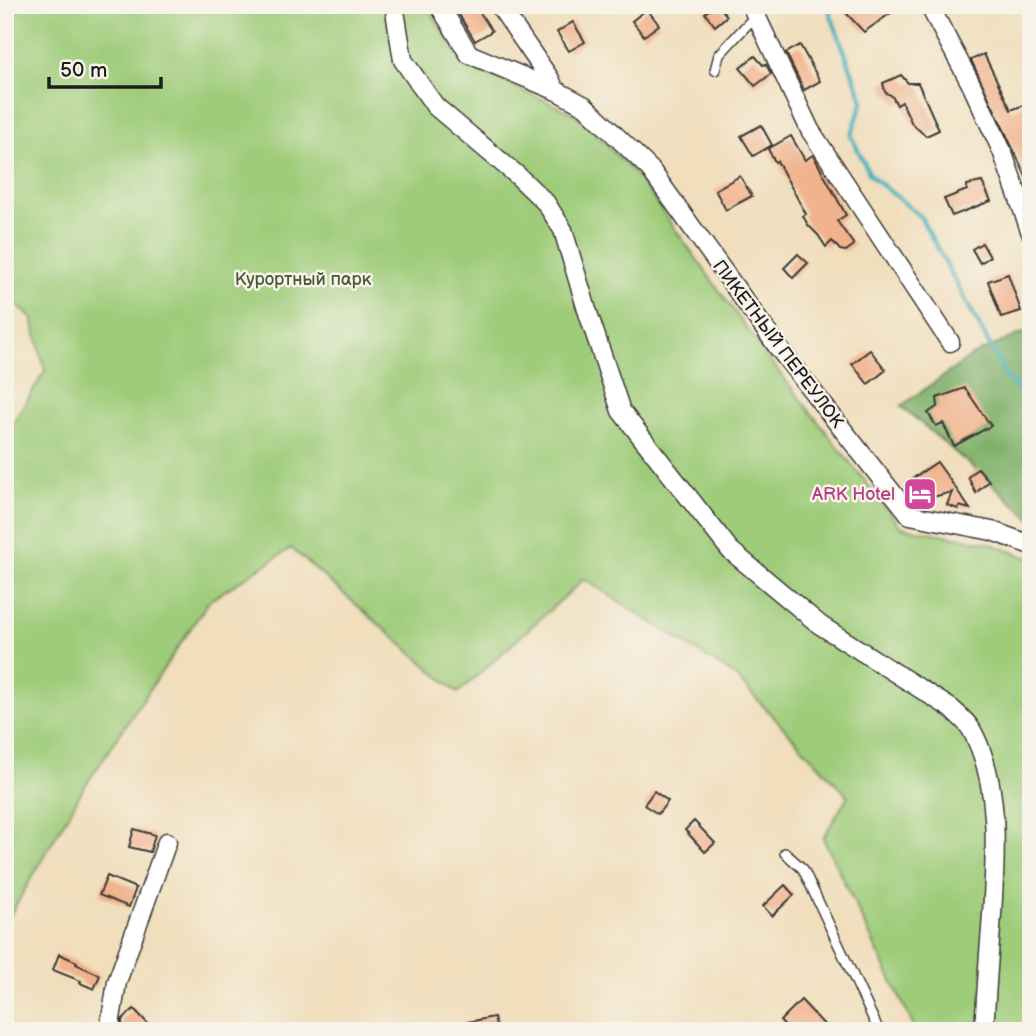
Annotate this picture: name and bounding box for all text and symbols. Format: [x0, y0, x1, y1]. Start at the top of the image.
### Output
scale bar [49, 46, 161, 90]
text: 50 m [60, 58, 107, 83]
street label: ПИКЕТНЫЙ ПЕРЕУЛОК [708, 256, 848, 432]
park label: Курортный парк [235, 269, 372, 290]
hotel icon: ARK Hotel [901, 475, 939, 513]
place label: ARK Hotel [812, 484, 895, 505]

